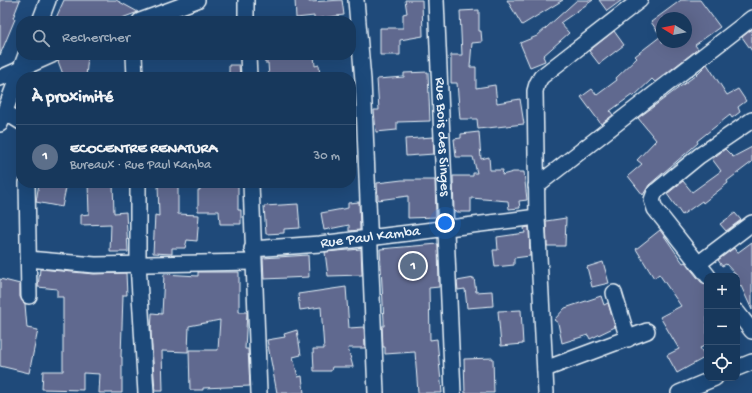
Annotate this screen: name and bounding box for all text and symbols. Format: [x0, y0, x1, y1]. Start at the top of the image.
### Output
north arrow [656, 12, 692, 48]
search box [16, 16, 356, 60]
icon: search [30, 27, 52, 49]
text: Rechercher [62, 29, 130, 47]
street label: Rue Bois des Singes [430, 77, 454, 197]
text: À proximité [32, 88, 113, 108]
text: ECOCENTRE RENATURA [70, 140, 217, 158]
text: 1 [42, 149, 48, 164]
text: 30 m [314, 149, 340, 164]
text: Bureaux · Rue Paul Kamba [70, 158, 211, 173]
your location [435, 213, 455, 233]
street label: Rue Paul Kamba [320, 223, 422, 253]
pin: 1 [400, 251, 426, 281]
map controls [704, 273, 740, 381]
button: + [704, 273, 740, 309]
button: − [704, 309, 740, 345]
button: locate [704, 345, 740, 381]

